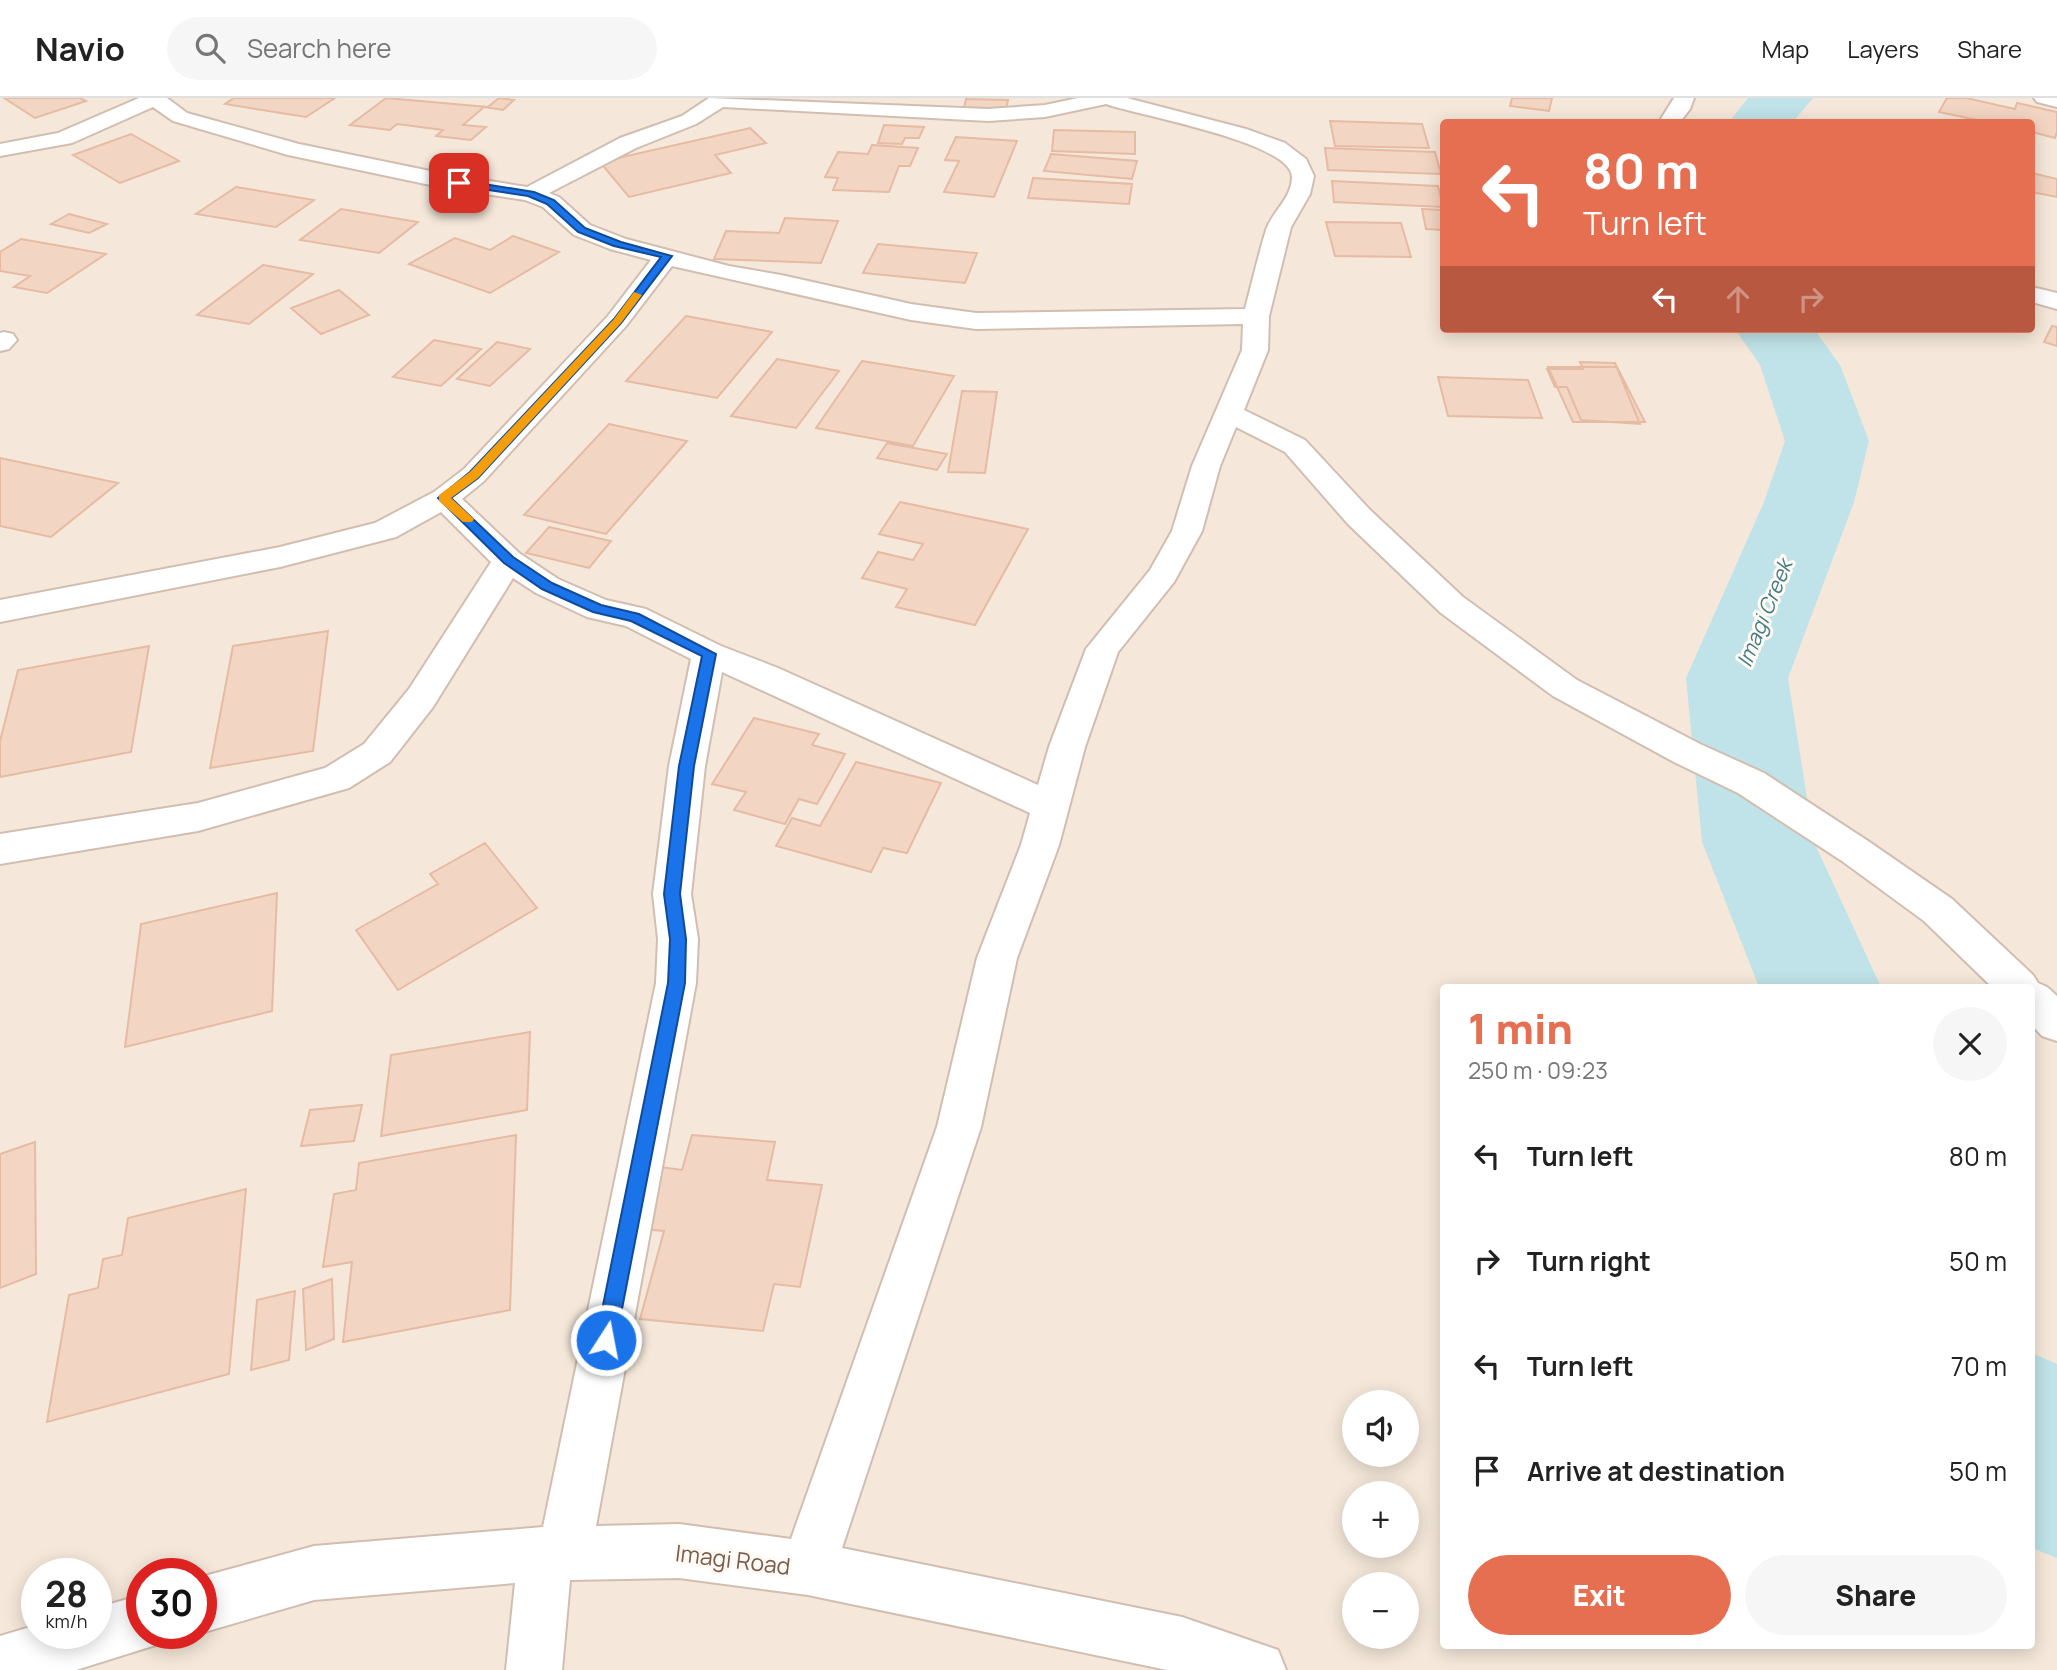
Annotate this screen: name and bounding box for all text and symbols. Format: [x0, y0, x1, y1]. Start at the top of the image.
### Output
search box [167, 17, 657, 80]
text: Navio [35, 26, 125, 71]
icon: search [191, 29, 229, 67]
text: Search here [247, 30, 391, 66]
text: Map [1762, 32, 1809, 65]
text: Layers [1847, 32, 1919, 65]
text: Share [1957, 32, 2022, 65]
text: 80 m [1583, 137, 1699, 204]
icon: left [1468, 147, 1559, 238]
pin [429, 153, 489, 213]
icon: arrive [440, 164, 478, 202]
text: Turn left [1583, 201, 1707, 245]
icon: left [1646, 280, 1684, 318]
icon: ahead [1719, 280, 1757, 318]
icon: right [1792, 280, 1830, 318]
water label: Imagi Creek [1730, 553, 1799, 671]
text: 1 min [1468, 999, 1573, 1057]
button: close [1933, 1007, 2007, 1081]
text: 250 m · 09:23 [1468, 1054, 1608, 1086]
icon: left [1468, 1137, 1506, 1175]
text: Turn left [1527, 1138, 1634, 1174]
text: 80 m [1949, 1138, 2007, 1174]
icon: right [1468, 1242, 1506, 1280]
text: Turn right [1527, 1243, 1651, 1279]
text: 50 m [1949, 1243, 2007, 1279]
position arrow [569, 1303, 643, 1377]
icon: left [1468, 1347, 1506, 1385]
text: Turn left [1527, 1348, 1634, 1384]
text: 70 m [1951, 1348, 2007, 1384]
map controls [1342, 1390, 1419, 1649]
button: sound [1342, 1390, 1419, 1467]
icon: arrive [1468, 1452, 1506, 1490]
text: Arrive at destination [1527, 1453, 1785, 1489]
text: 50 m [1949, 1453, 2007, 1489]
button: + [1342, 1481, 1419, 1558]
street label: Imagi Road [674, 1536, 792, 1582]
button: Exit [1468, 1555, 1731, 1635]
button: Share [1745, 1555, 2007, 1635]
speed limit sign: 30 [126, 1558, 217, 1649]
text: 28 [45, 1570, 88, 1618]
button: − [1342, 1572, 1419, 1649]
text: km/h [46, 1609, 87, 1633]

